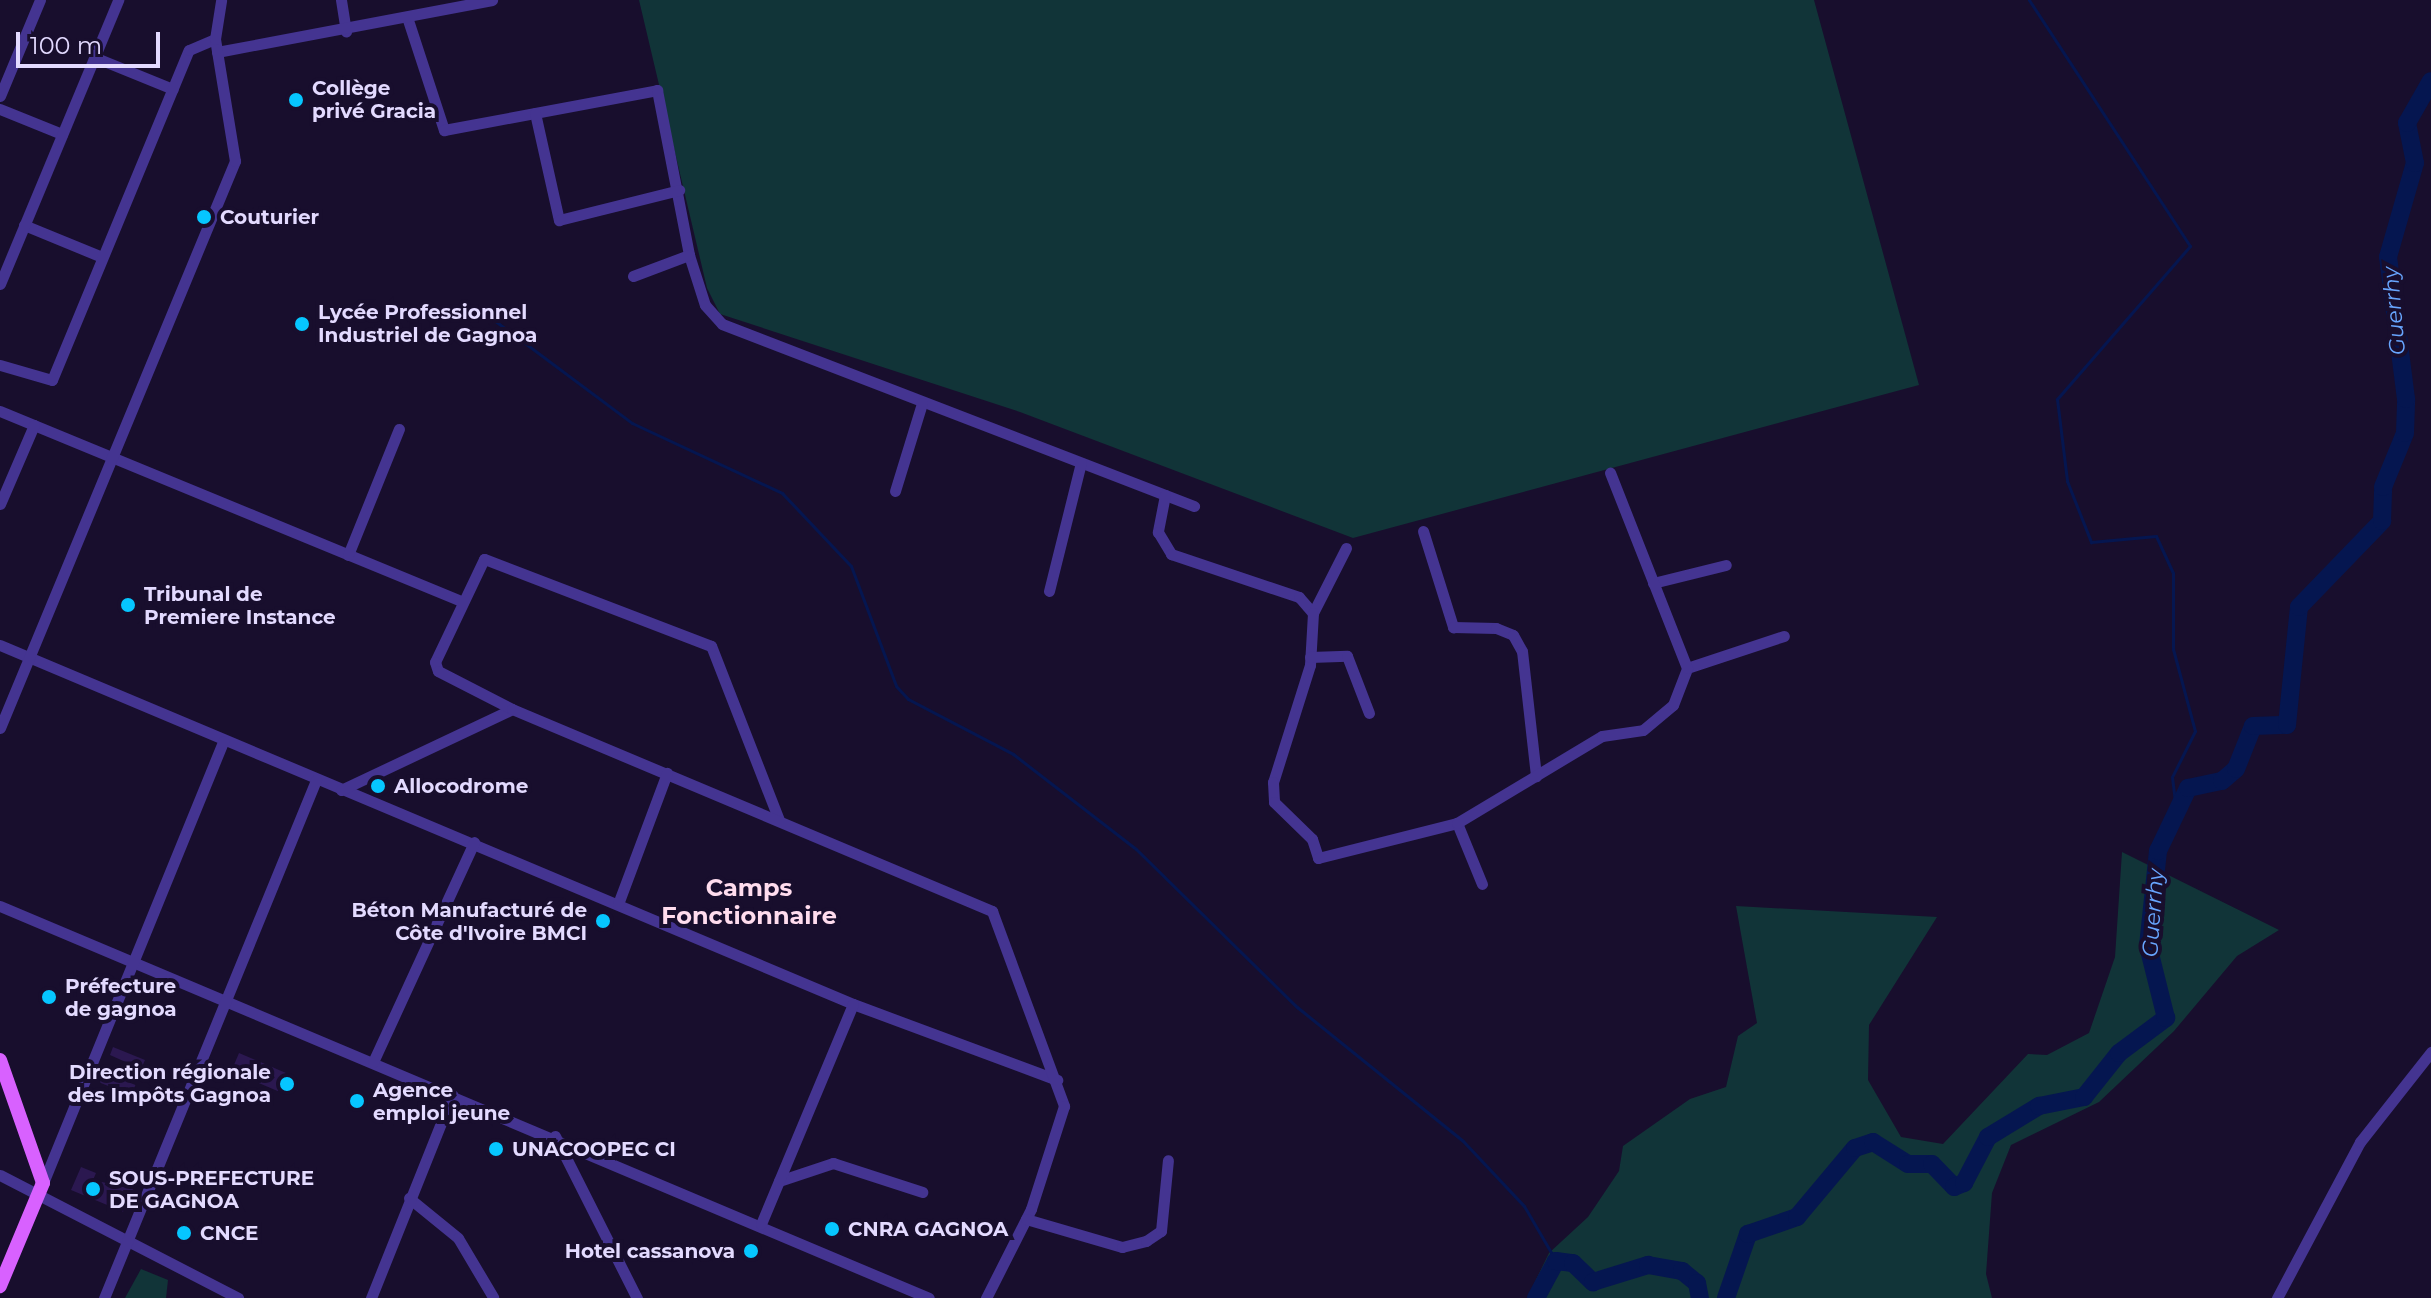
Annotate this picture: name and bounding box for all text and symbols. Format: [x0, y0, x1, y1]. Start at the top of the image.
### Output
scale bar [20, 16, 164, 66]
text: 100 m [30, 31, 102, 60]
place label: Collège privé Gracia [312, 76, 436, 123]
marker: Collège privé Gracia [287, 91, 305, 109]
place label: Couturier [220, 205, 319, 229]
marker: Couturier [195, 208, 213, 226]
water label: Guerrhy [2377, 266, 2411, 356]
place label: Lycée Professionnel Industriel de Gagnoa [318, 300, 537, 347]
marker: Lycée Professionnel Industriel de Gagnoa [293, 315, 311, 333]
place label: Tribunal de Premiere Instance [144, 582, 336, 629]
marker: Tribunal de Premiere Instance [119, 596, 137, 614]
place label: Allocodrome [394, 774, 528, 798]
marker: Allocodrome [369, 777, 387, 795]
water label: Guerrhy [2137, 868, 2169, 958]
district label: Camps Fonctionnaire [661, 874, 837, 930]
place label: Béton Manufacturé de Côte d'Ivoire BMCI [352, 898, 587, 945]
marker: Béton Manufacturé de Côte d'Ivoire BMCI [594, 912, 612, 930]
place label: Préfecture de gagnoa [65, 974, 177, 1021]
marker: Préfecture de gagnoa [40, 988, 58, 1006]
place label: Direction régionale des Impôts Gagnoa [68, 1060, 271, 1107]
marker: Direction régionale des Impôts Gagnoa [278, 1075, 296, 1093]
place label: Agence emploi jeune [373, 1078, 510, 1125]
marker: Agence emploi jeune [348, 1092, 366, 1110]
place label: UNACOOPEC CI [512, 1137, 676, 1161]
marker: UNACOOPEC CI [487, 1140, 505, 1158]
place label: SOUS-PREFECTURE DE GAGNOA [109, 1166, 314, 1213]
marker: SOUS-PREFECTURE DE GAGNOA [84, 1180, 102, 1198]
place label: CNRA GAGNOA [848, 1217, 1008, 1241]
marker: CNRA GAGNOA [823, 1220, 841, 1238]
place label: CNCE [200, 1221, 259, 1245]
marker: CNCE [175, 1224, 193, 1242]
place label: Hotel cassanova [565, 1239, 735, 1263]
marker: Hotel cassanova [742, 1242, 760, 1260]

